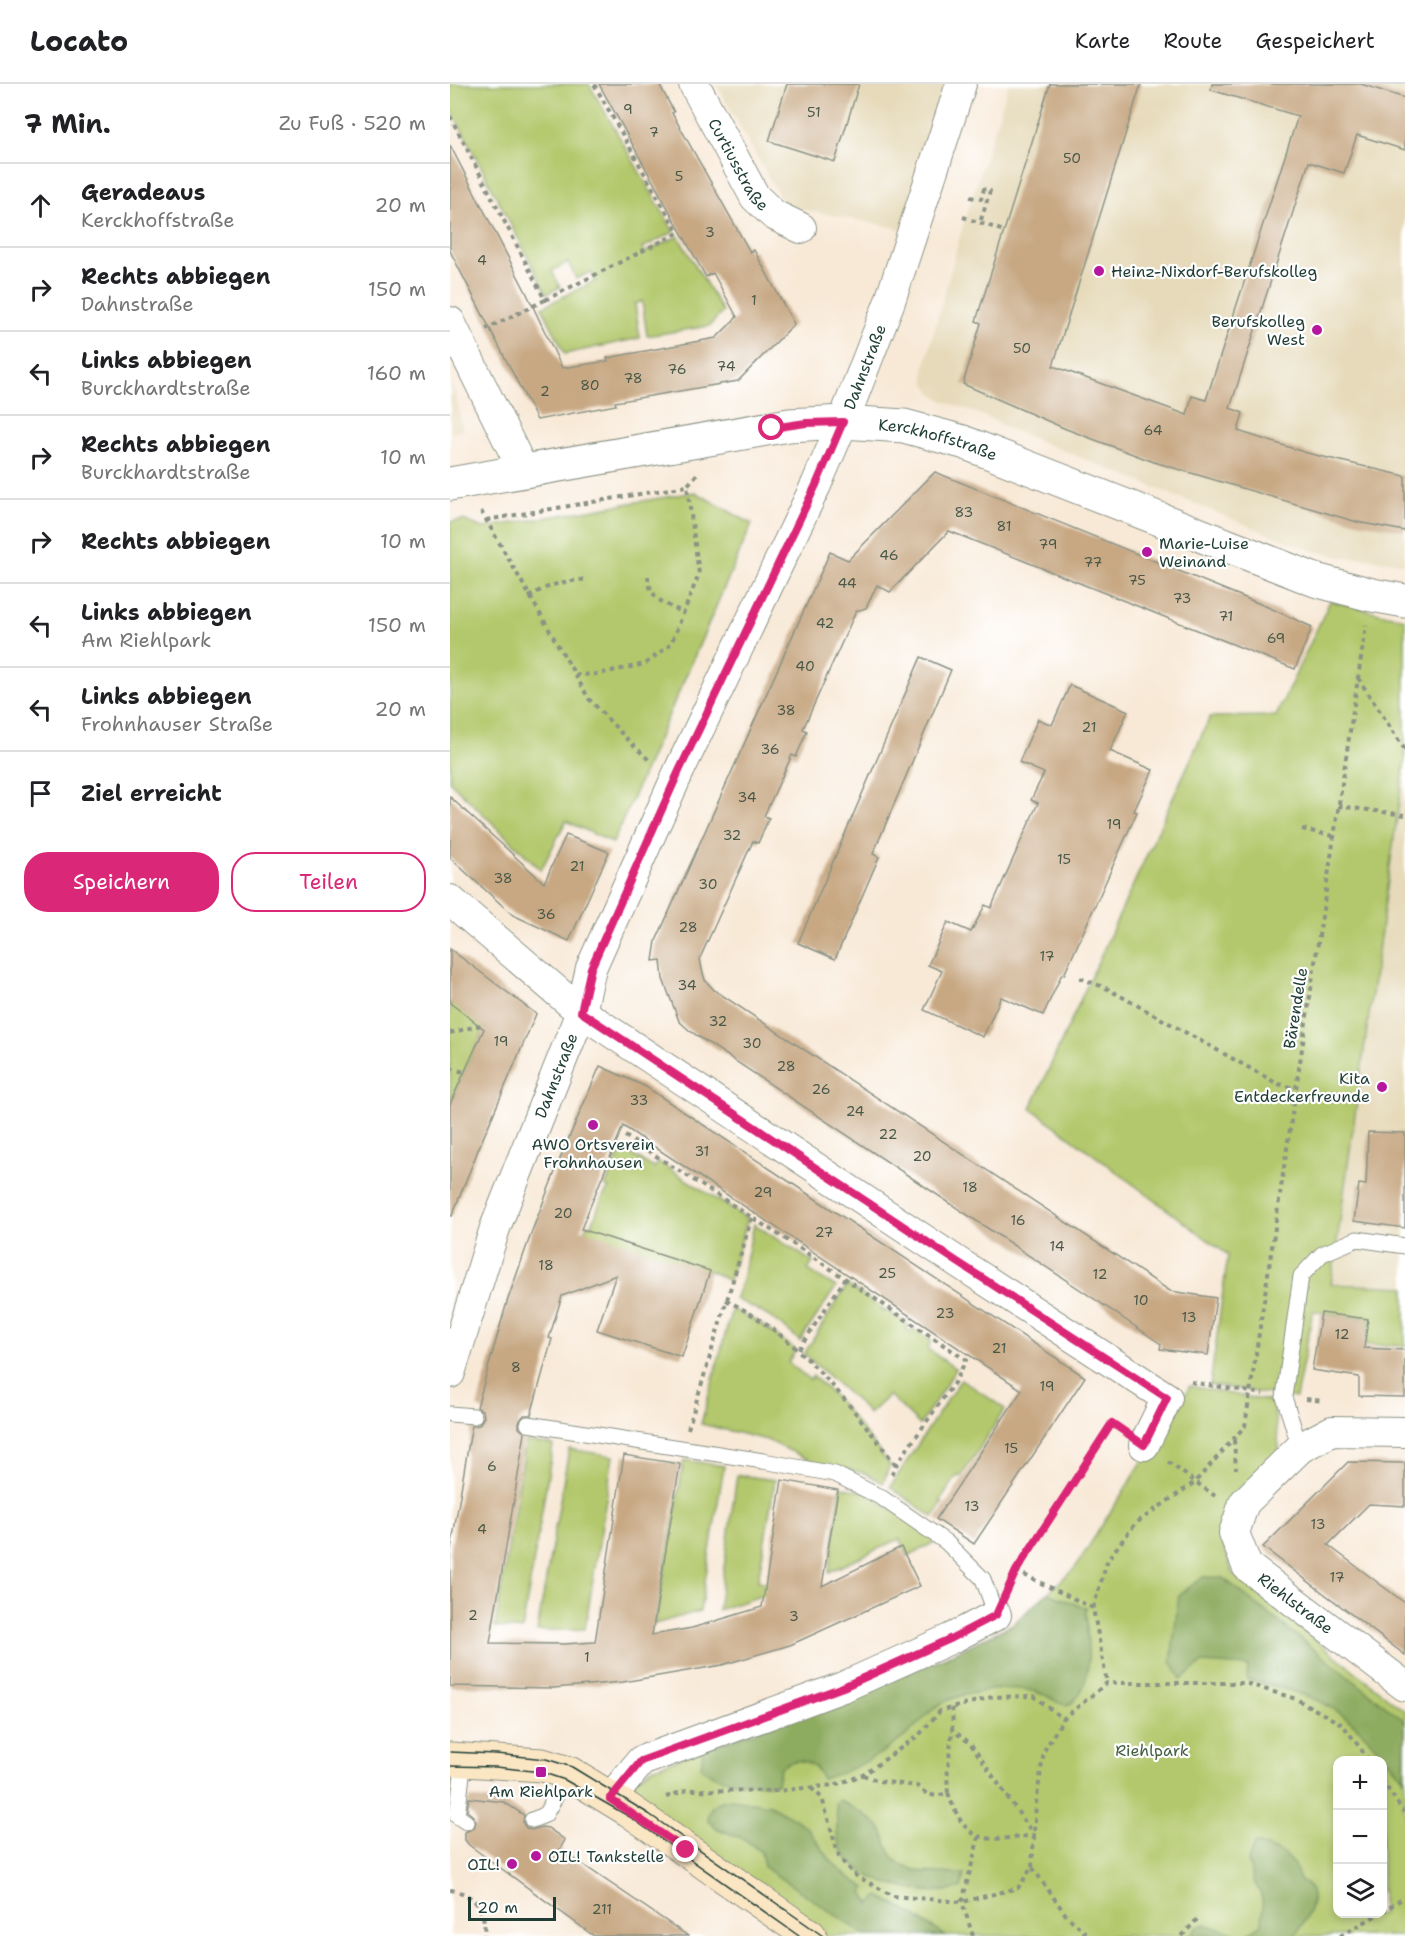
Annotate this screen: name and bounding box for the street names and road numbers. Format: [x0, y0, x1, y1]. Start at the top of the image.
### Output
street label: Curtiusstraße [703, 115, 773, 216]
street label: Dahnstraße [839, 321, 891, 413]
street label: Kerckhoffstraße [878, 414, 1000, 465]
street label: Bärendelle [1279, 966, 1312, 1050]
street label: Dahnstraße [530, 1030, 583, 1121]
street label: Riehlstraße [1254, 1568, 1337, 1639]

